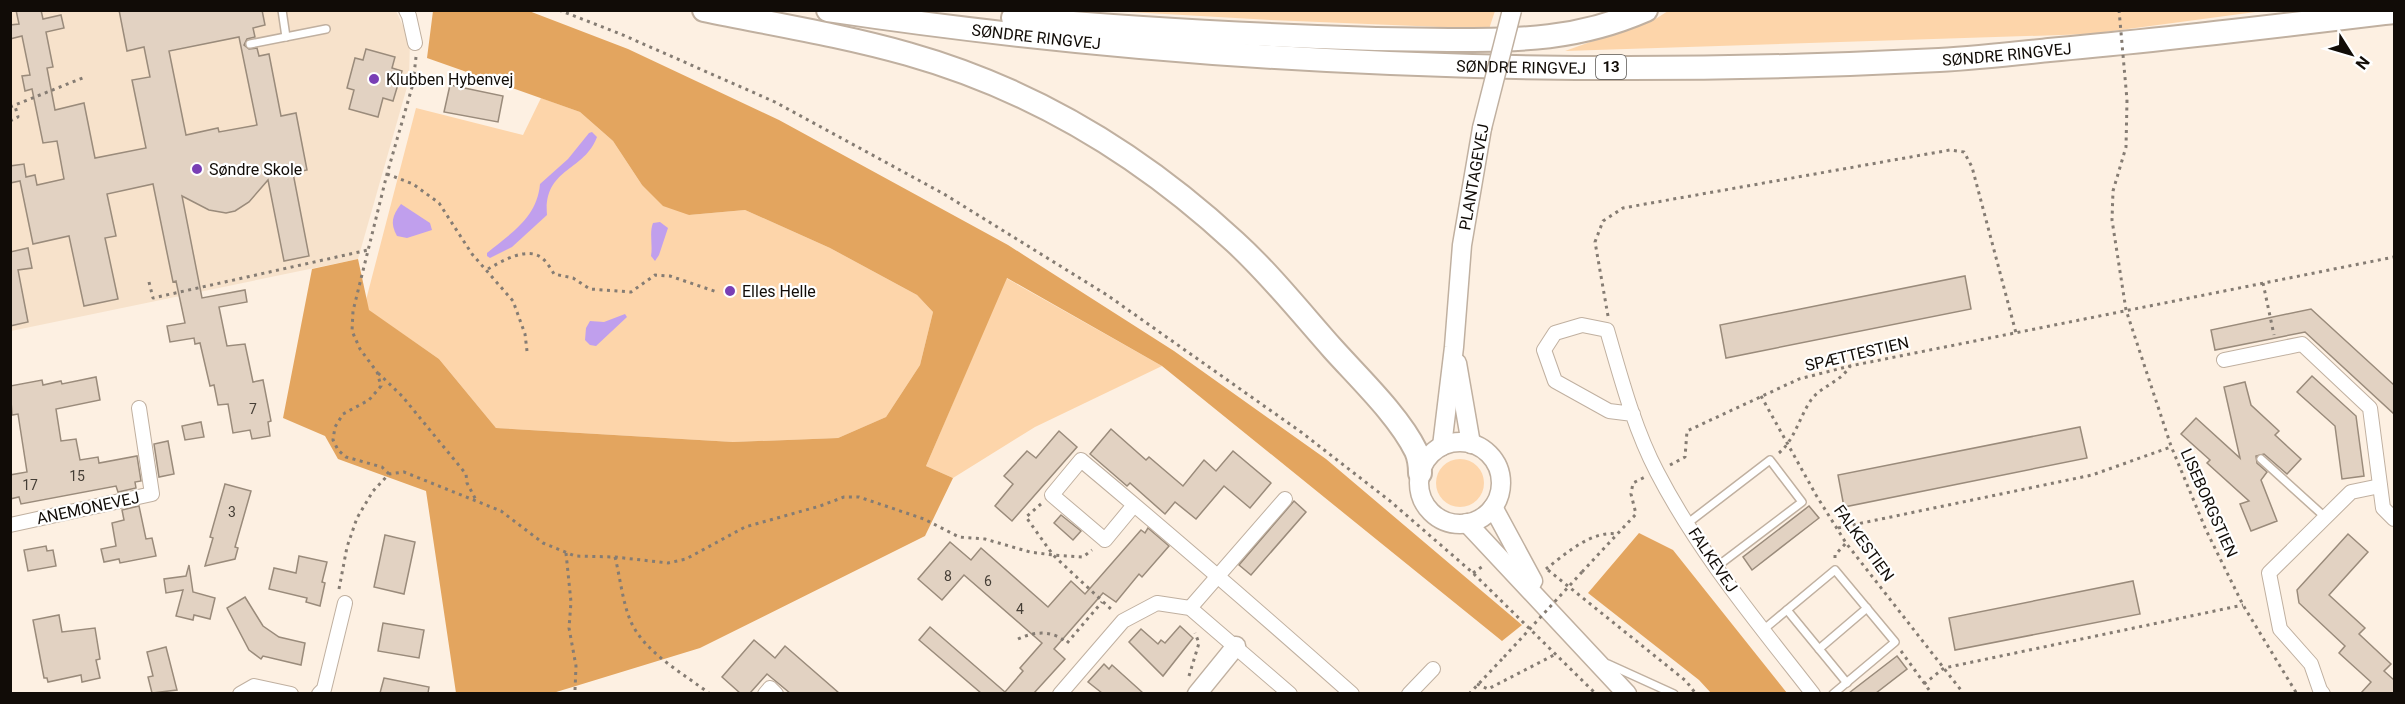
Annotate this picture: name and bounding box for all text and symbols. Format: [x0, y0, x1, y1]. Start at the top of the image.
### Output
street label: SØNDRE RINGVEJ [971, 20, 1102, 53]
north arrow [2321, 24, 2381, 84]
street label: SØNDRE RINGVEJ [1941, 39, 2072, 69]
text: N [2352, 52, 2374, 73]
road number: 13 [1596, 55, 1626, 79]
street label: SØNDRE RINGVEJ [1456, 56, 1586, 77]
place label: Klubben Hybenvej [386, 70, 513, 89]
marker: Klubben Hybenvej [367, 72, 381, 86]
street label: PLANTAGEVEJ [1455, 122, 1493, 232]
place label: Søndre Skole [209, 160, 302, 179]
marker: Søndre Skole [190, 162, 204, 176]
place label: Elles Helle [742, 282, 816, 301]
marker: Elles Helle [723, 284, 737, 298]
street label: SPÆTTESTIEN [1803, 333, 1911, 375]
house number: 7 [249, 401, 257, 417]
street label: LISEBORGSTIEN [2176, 446, 2242, 560]
house number: 15 [69, 468, 85, 484]
house number: 17 [22, 477, 38, 493]
street label: ANEMONEVEJ [35, 488, 141, 528]
street label: FALKESTIEN [1830, 501, 1898, 585]
house number: 3 [228, 504, 236, 520]
street label: FALKEVEJ [1684, 524, 1742, 596]
house number: 8 [944, 568, 952, 584]
house number: 6 [984, 573, 992, 589]
house number: 4 [1016, 601, 1024, 617]

